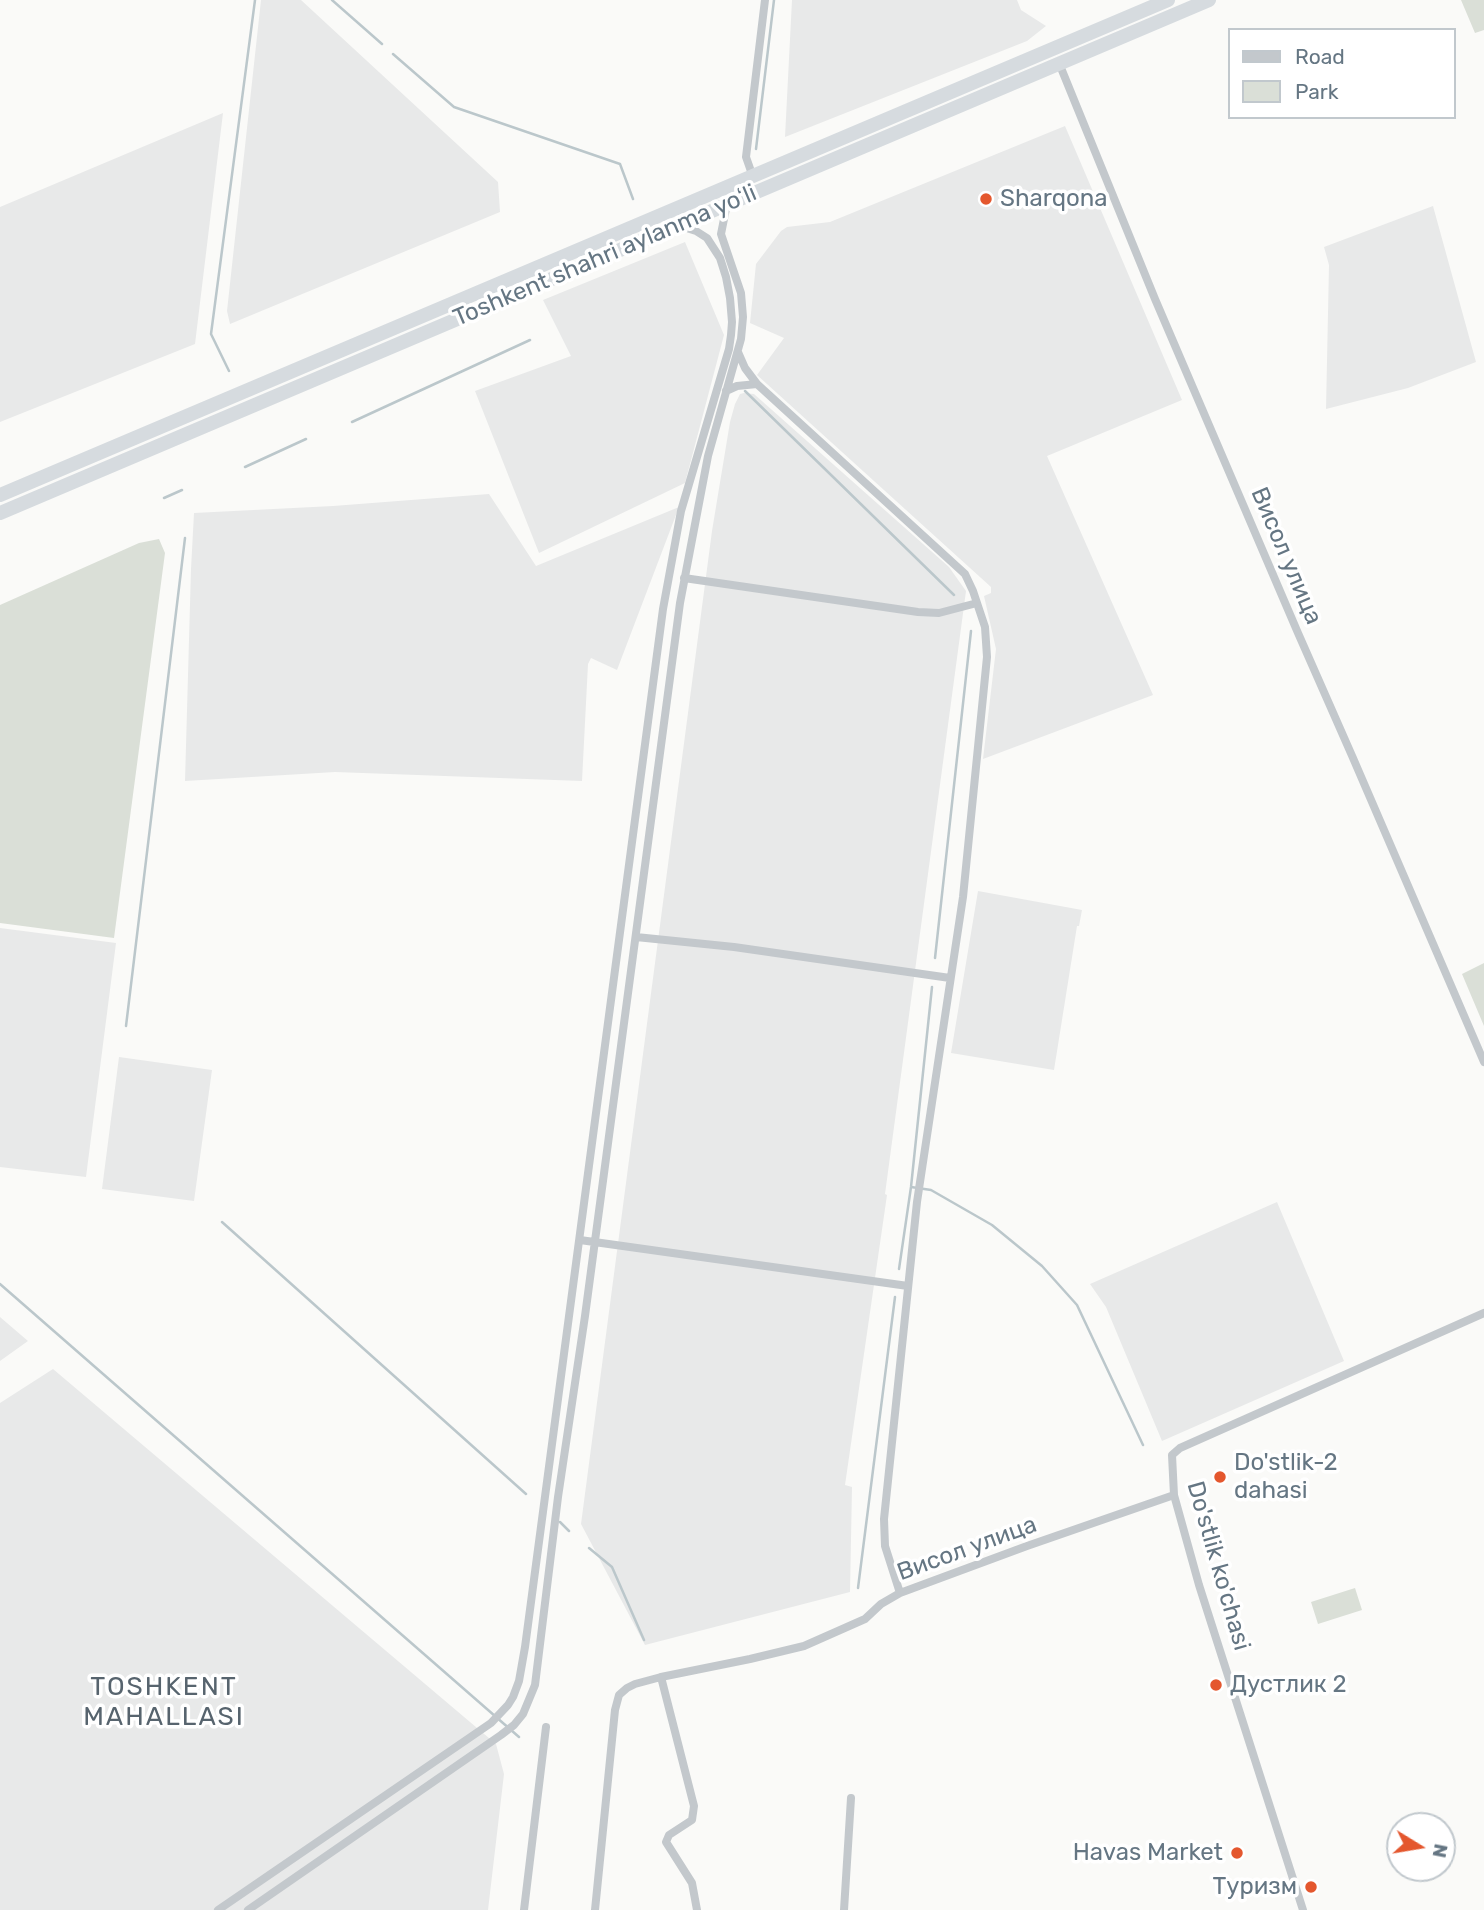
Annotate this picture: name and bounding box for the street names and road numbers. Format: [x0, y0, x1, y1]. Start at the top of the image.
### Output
street label: Toshkent shahri aylanma yoʻli [449, 179, 761, 333]
street label: Висол улица [1244, 483, 1328, 629]
street label: Do'stlik ko'chasi [1180, 1478, 1256, 1654]
street label: Висол улица [893, 1510, 1041, 1588]

